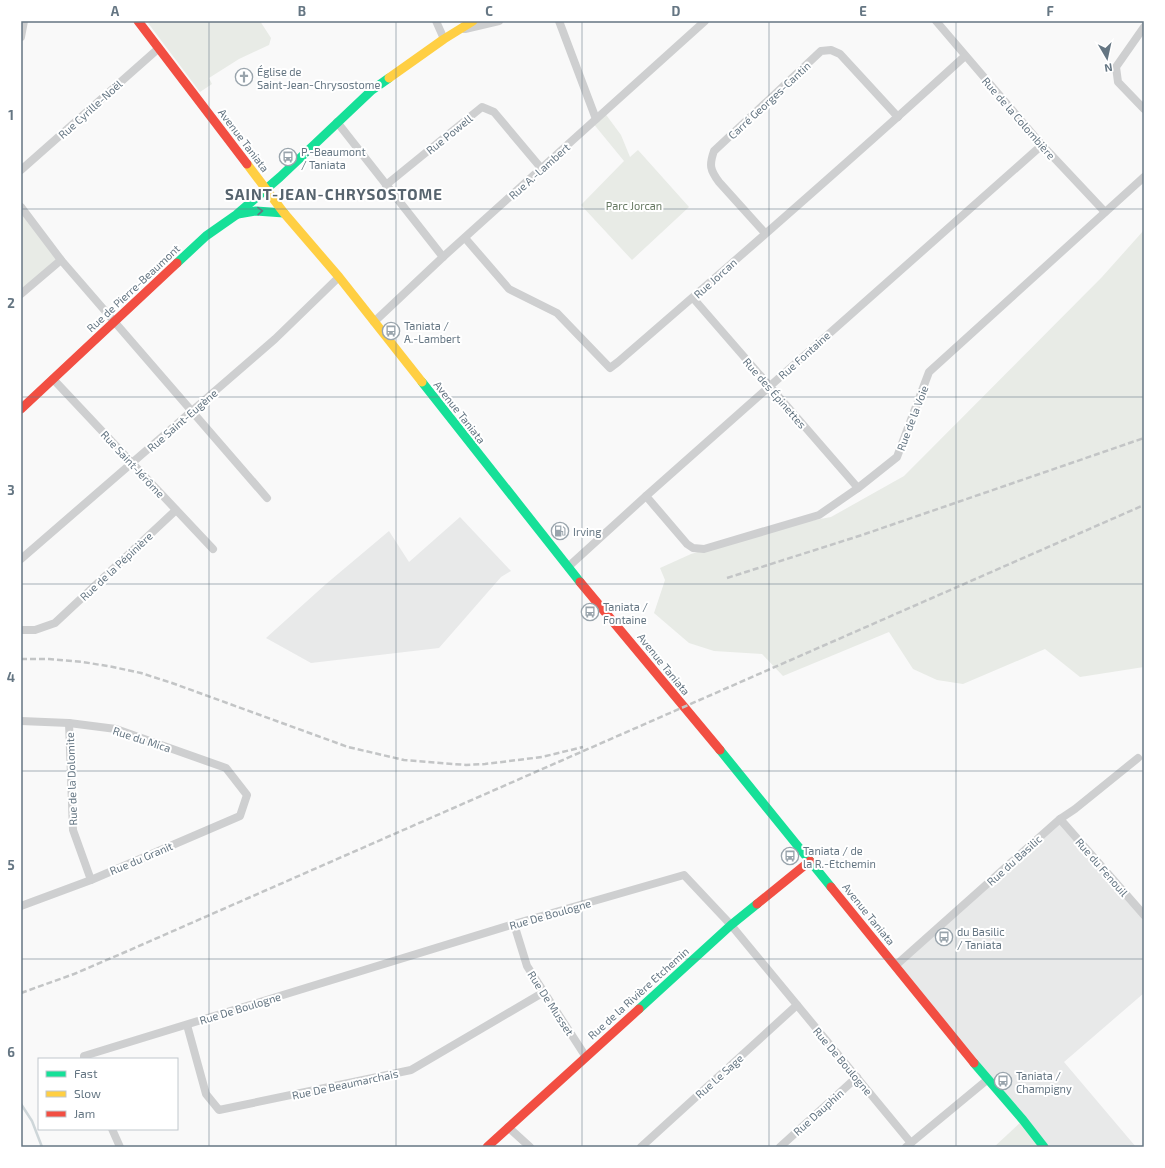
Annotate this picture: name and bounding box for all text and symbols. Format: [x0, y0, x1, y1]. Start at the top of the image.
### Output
text: A [111, 3, 120, 19]
text: B [298, 3, 306, 19]
text: C [485, 3, 493, 19]
text: D [672, 3, 681, 19]
text: E [859, 3, 867, 19]
text: F [1046, 3, 1054, 19]
north arrow [1087, 38, 1127, 78]
street label: Carré Georges-Cantin [725, 59, 813, 141]
text: N [1104, 61, 1114, 75]
place label: Église de Saint-Jean-Chrysostome [257, 65, 380, 91]
church icon: Église de Saint-Jean-Chrysostome [234, 67, 254, 87]
street label: Rue de la Colombière [980, 74, 1058, 162]
street label: Rue Cyrille-Noël [56, 77, 125, 141]
street label: Avenue Taniata [216, 106, 272, 174]
text: 1 [8, 107, 14, 123]
street label: Rue Powell [423, 111, 475, 157]
street label: Rue A.-Lambert [506, 140, 572, 202]
place label: P.-Beaumont / Taniata [301, 145, 366, 171]
bus stop icon: P.-Beaumont / Taniata [278, 147, 298, 167]
district label: SAINT-JEAN-CHRYSOSTOME [225, 185, 443, 203]
park label: Parc Jorcan [606, 199, 662, 212]
one-way arrow [257, 207, 263, 215]
street label: Rue de Pierre-Beaumont [84, 242, 182, 334]
street label: Rue Jorcan [691, 255, 739, 301]
text: 2 [7, 295, 15, 311]
place label: Taniata / A.-Lambert [404, 319, 460, 345]
bus stop icon: Taniata / A.-Lambert [381, 321, 401, 341]
street label: Rue Fontaine [775, 328, 833, 382]
street label: Rue des Épinettes [741, 355, 809, 431]
street label: Avenue Taniata [432, 378, 488, 446]
street label: Rue de la Voie [894, 383, 930, 452]
street label: Rue Saint-Eugène [144, 386, 220, 454]
street label: Rue Saint-Jérôme [99, 428, 168, 500]
text: 3 [7, 482, 15, 498]
fuel station icon: Irving [550, 521, 570, 541]
place label: Irving [573, 525, 601, 538]
street label: Rue de la Pépinière [77, 529, 155, 603]
place label: Taniata / Fontaine [603, 600, 648, 626]
bus stop icon: Taniata / Fontaine [580, 602, 600, 622]
street label: Avenue Taniata [635, 630, 693, 698]
text: 4 [7, 669, 15, 685]
street label: Rue du Mica [111, 724, 173, 754]
street label: Rue de la Dolomite [63, 732, 79, 826]
street label: Rue du Basilic [984, 832, 1044, 888]
street label: Rue du Fenouil [1073, 835, 1131, 899]
street label: Rue du Granit [108, 839, 174, 877]
place label: Taniata / de la R.-Etchemin [803, 844, 876, 870]
bus stop icon: Taniata / de la R.-Etchemin [780, 846, 800, 866]
text: 5 [7, 857, 15, 873]
street label: Avenue Taniata [840, 880, 898, 948]
street label: Rue De Boulogne [508, 896, 592, 932]
place label: du Basilic / Taniata [957, 925, 1005, 951]
bus stop icon: du Basilic / Taniata [934, 927, 954, 947]
street label: Rue de la Rivière Etchemin [585, 944, 691, 1042]
street label: Rue De Musset [525, 968, 577, 1038]
street label: Rue De Boulogne [198, 989, 282, 1027]
street label: Rue De Boulogne [811, 1024, 875, 1098]
text: 6 [7, 1044, 15, 1060]
street label: Rue Le Sage [692, 1051, 746, 1101]
legend [38, 1058, 178, 1130]
text: Fast [74, 1066, 98, 1080]
street label: Rue De Beaumarchais [291, 1066, 400, 1102]
place label: Taniata / Champigny [1016, 1069, 1072, 1095]
bus stop icon: Taniata / Champigny [993, 1071, 1013, 1091]
text: Slow [74, 1086, 101, 1100]
street label: Rue Dauphin [790, 1086, 846, 1138]
text: Jam [74, 1106, 95, 1120]

